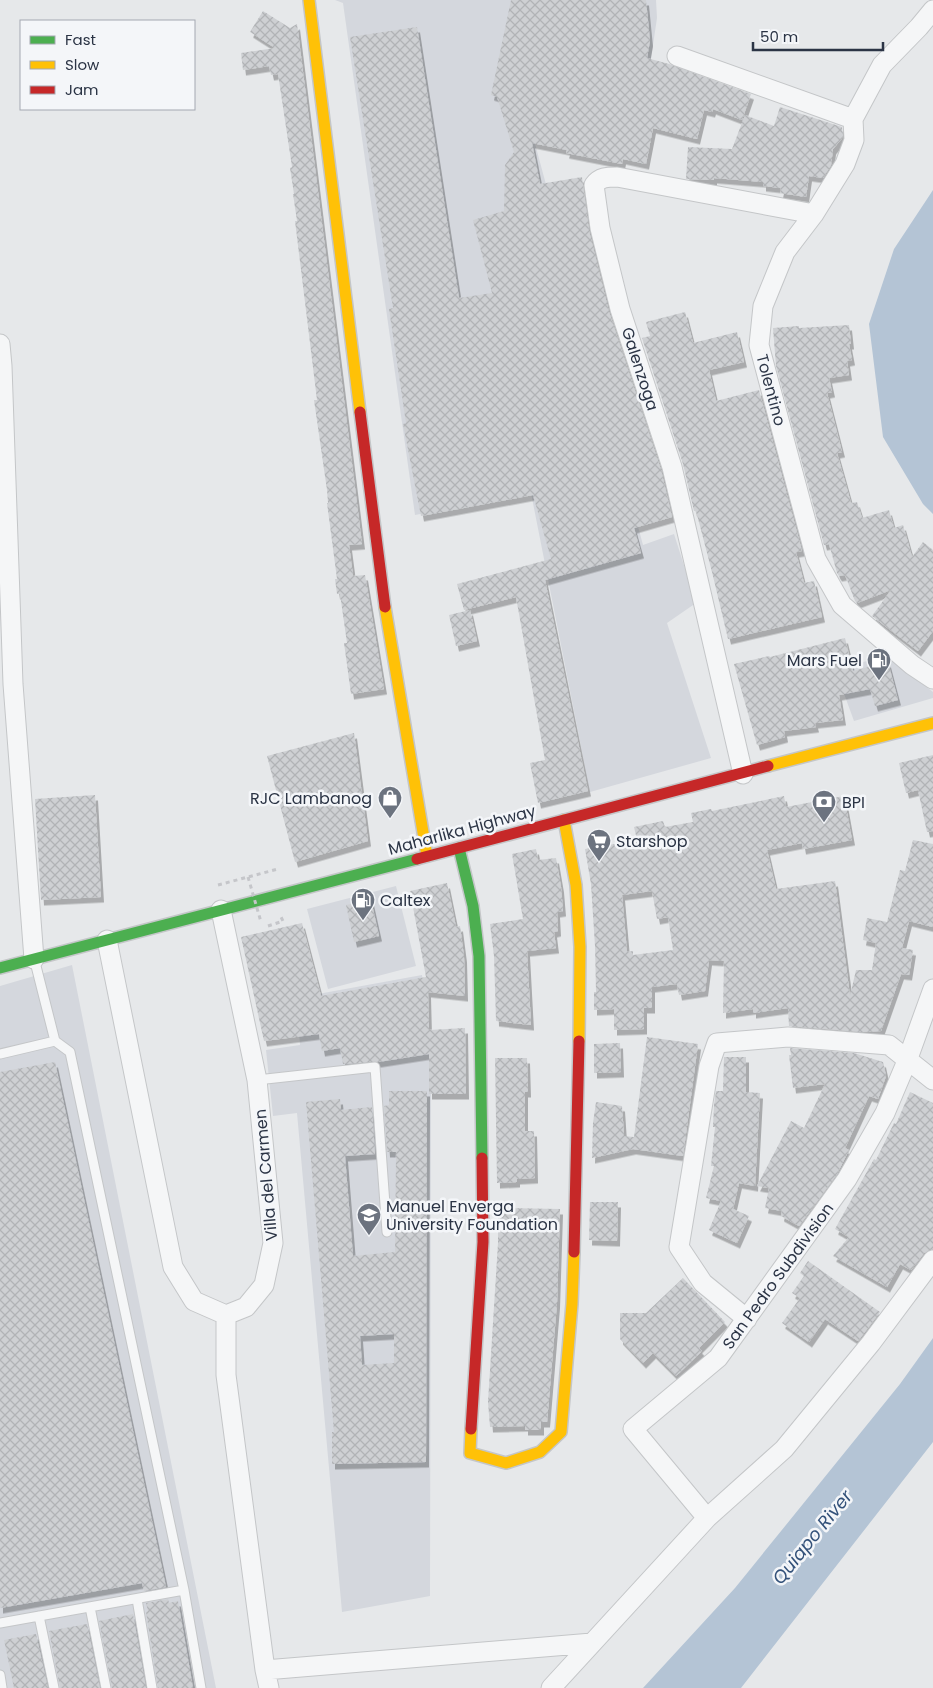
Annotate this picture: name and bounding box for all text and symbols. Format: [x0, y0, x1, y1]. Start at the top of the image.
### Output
legend [20, 20, 195, 110]
scale bar [753, 20, 883, 52]
text: 50 m [760, 26, 798, 47]
text: Fast [65, 29, 96, 50]
text: Slow [65, 54, 100, 75]
text: Jam [65, 79, 99, 100]
street label: Galenzoga [616, 324, 664, 414]
street label: Tolentino [750, 352, 792, 428]
fuel station icon: Mars Fuel [866, 647, 892, 681]
place label: Mars Fuel [787, 649, 862, 672]
shop icon: RJC Lambanog [377, 785, 403, 819]
place label: RJC Lambanog [250, 787, 372, 810]
bank icon: BPI [811, 789, 837, 823]
place label: BPI [842, 791, 865, 814]
street label: Maharlika Highway [386, 799, 538, 861]
supermarket icon: Starshop [586, 828, 612, 862]
place label: Starshop [616, 830, 688, 853]
fuel station icon: Caltex [350, 887, 376, 921]
place label: Caltex [380, 889, 431, 912]
street label: Villa del Carmen [249, 1108, 283, 1242]
place label: Manuel Enverga University Foundation [386, 1195, 558, 1236]
street label: San Pedro Subdivision [717, 1198, 839, 1354]
school or university icon: Manuel Enverga University Foundation [356, 1202, 382, 1236]
water label: Quiapo River [766, 1484, 859, 1589]

